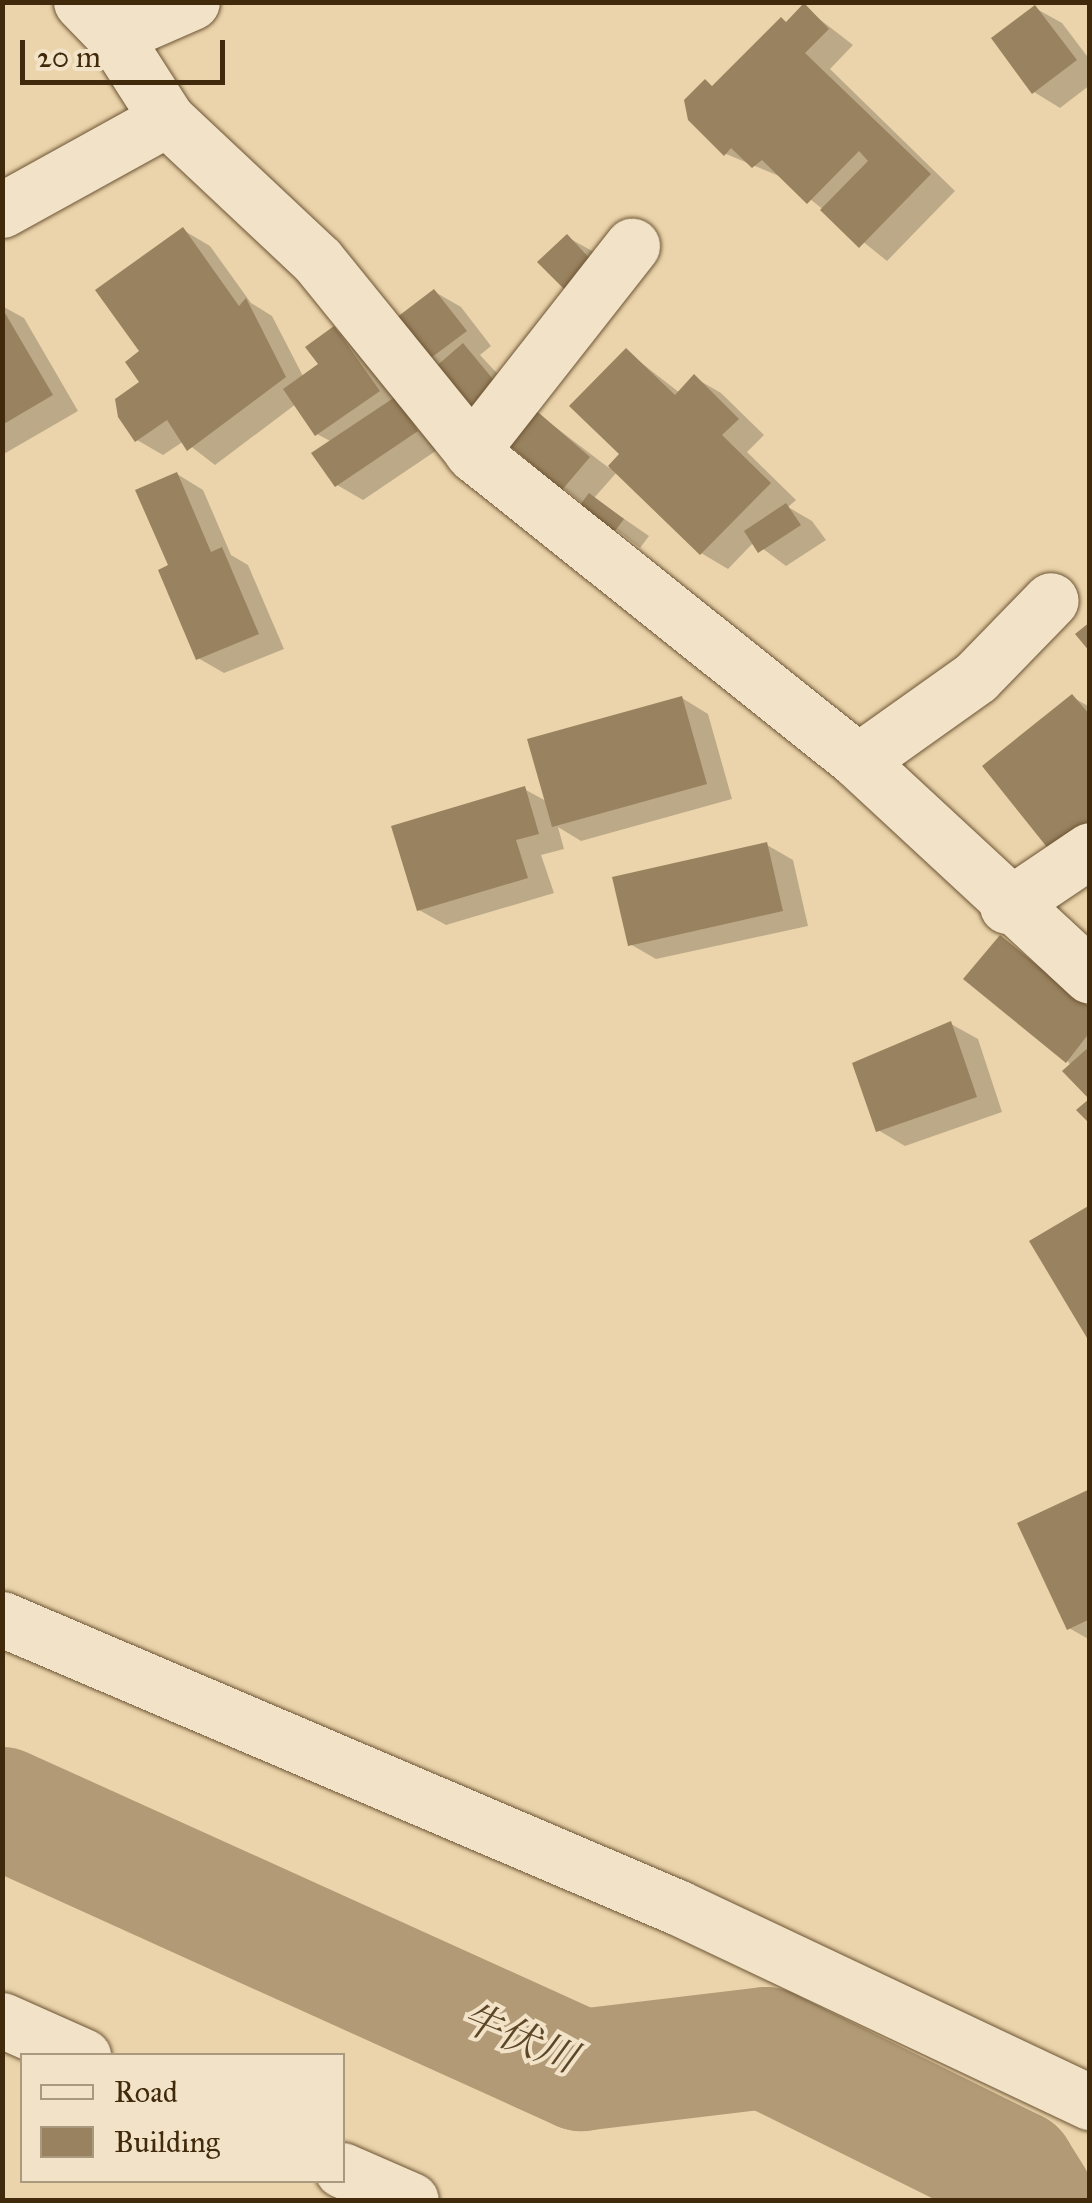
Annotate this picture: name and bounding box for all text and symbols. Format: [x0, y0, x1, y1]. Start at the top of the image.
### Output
scale bar [25, 20, 230, 82]
text: 20 m [37, 39, 101, 75]
water label: 牛伏川 [454, 1993, 584, 2083]
legend [20, 2053, 345, 2183]
text: Road [114, 2074, 178, 2110]
text: Building [114, 2124, 220, 2160]

